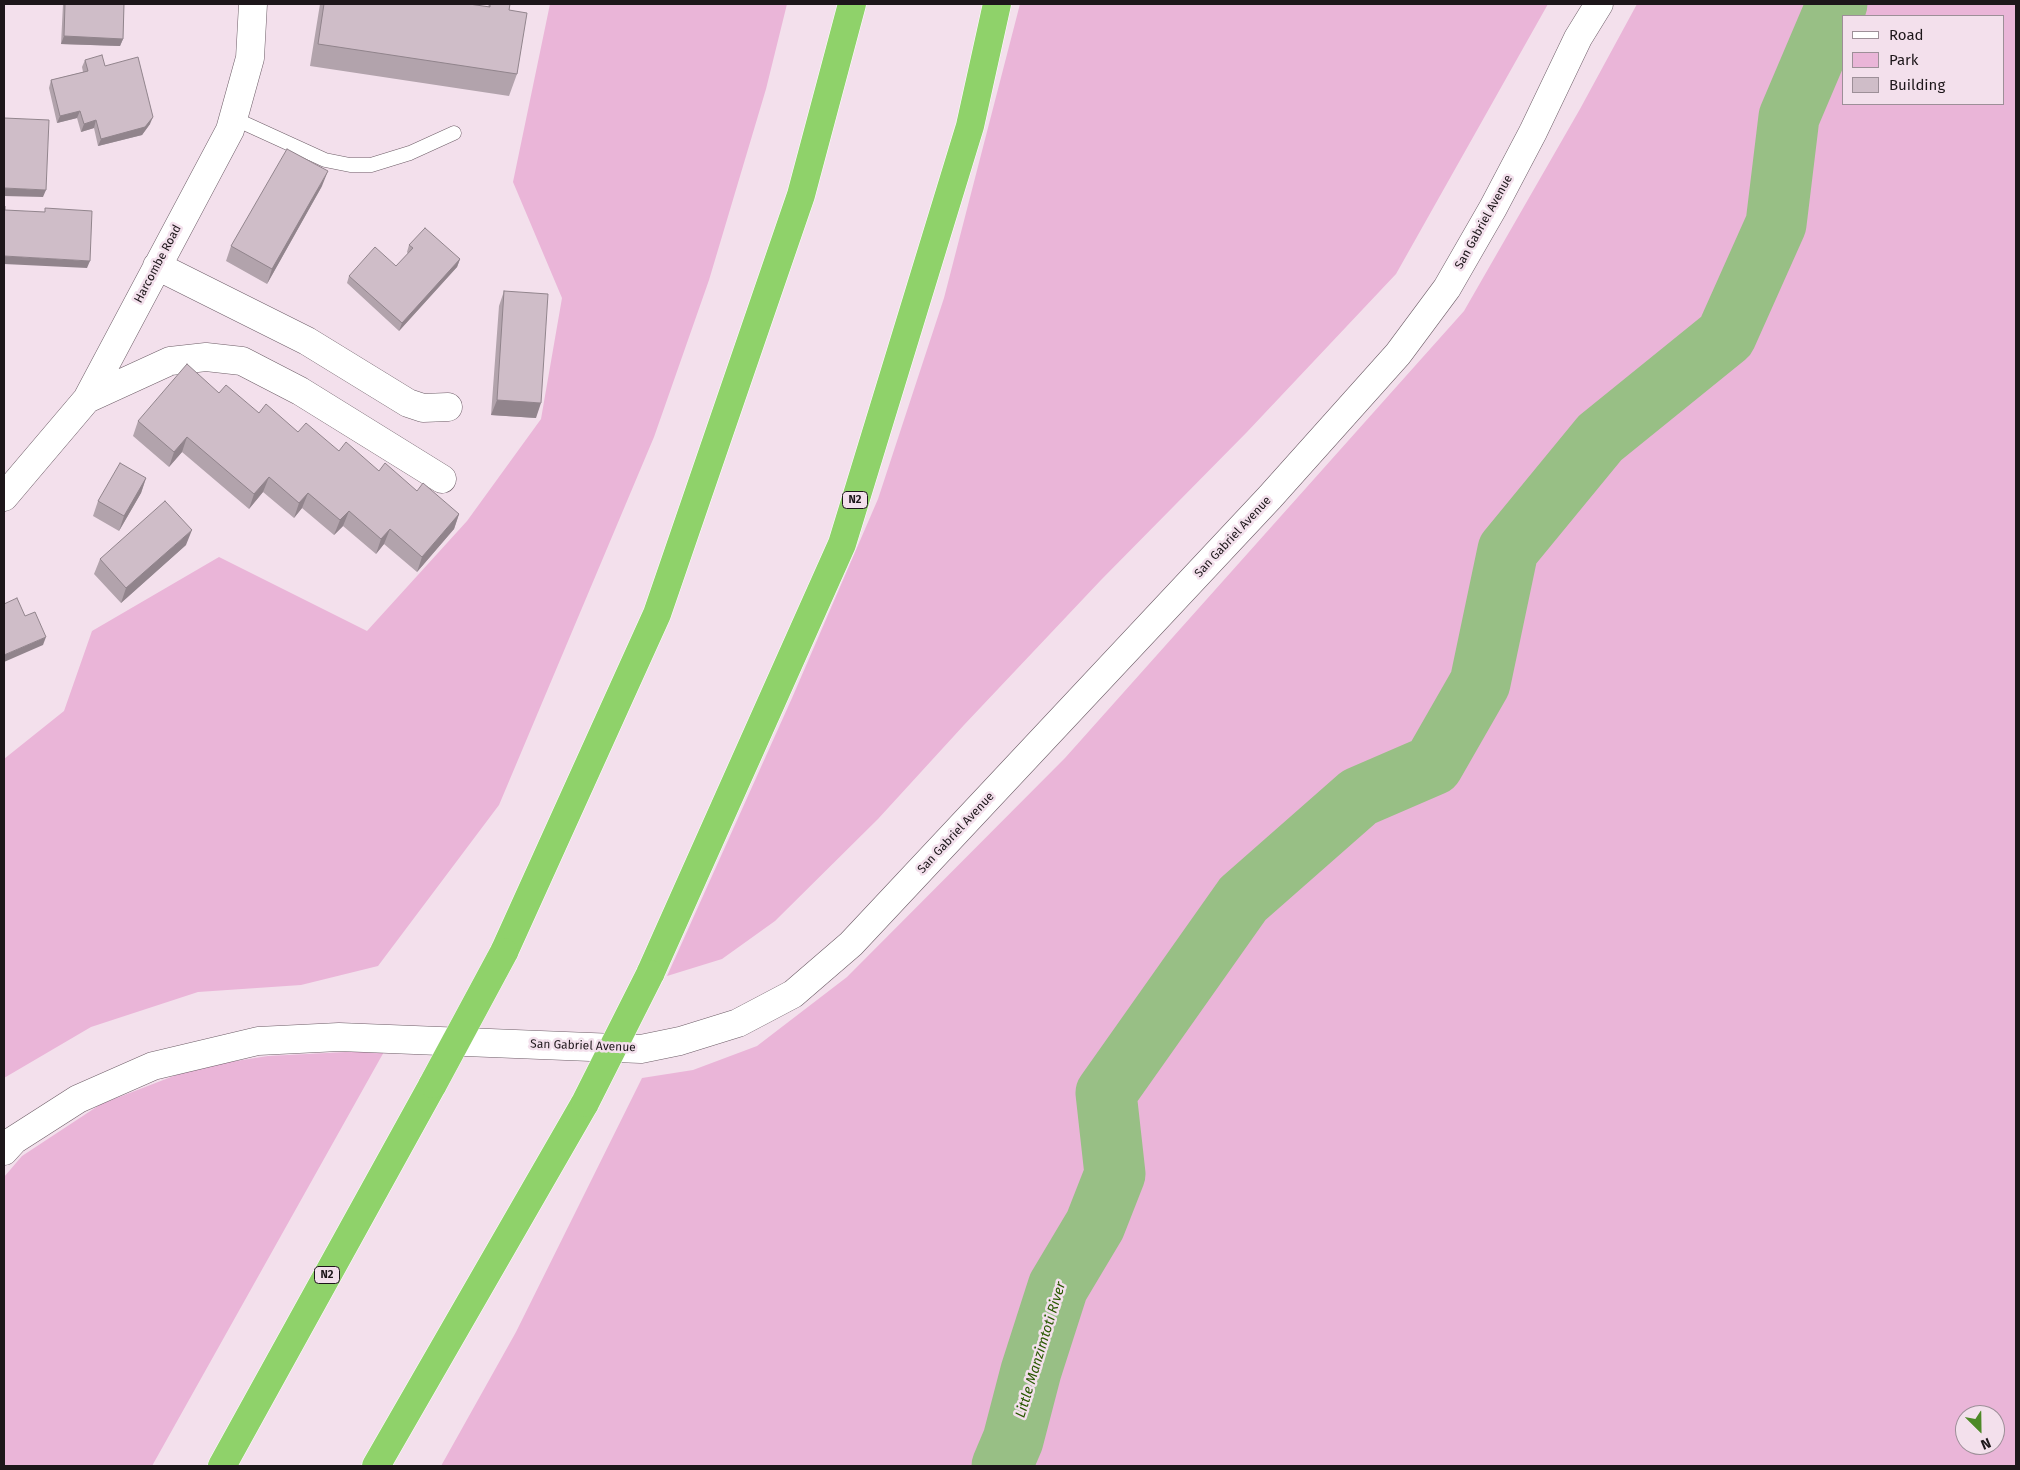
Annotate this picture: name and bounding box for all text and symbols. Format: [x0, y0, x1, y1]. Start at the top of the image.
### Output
legend [1842, 15, 2005, 105]
text: Road [1889, 26, 1924, 44]
text: Park [1889, 51, 1919, 69]
text: Building [1889, 76, 1945, 94]
street label: San Gabriel Avenue [1452, 172, 1516, 272]
street label: Harcombe Road [131, 223, 185, 305]
road number: N2 [842, 492, 868, 508]
street label: San Gabriel Avenue [1192, 493, 1274, 581]
street label: San Gabriel Avenue [915, 789, 997, 877]
street label: San Gabriel Avenue [530, 1037, 636, 1055]
road number: N2 [314, 1266, 340, 1284]
water label: Little Manzimtoti River [1012, 1280, 1070, 1420]
north arrow [1955, 1405, 2005, 1455]
text: N [1978, 1434, 1993, 1453]

